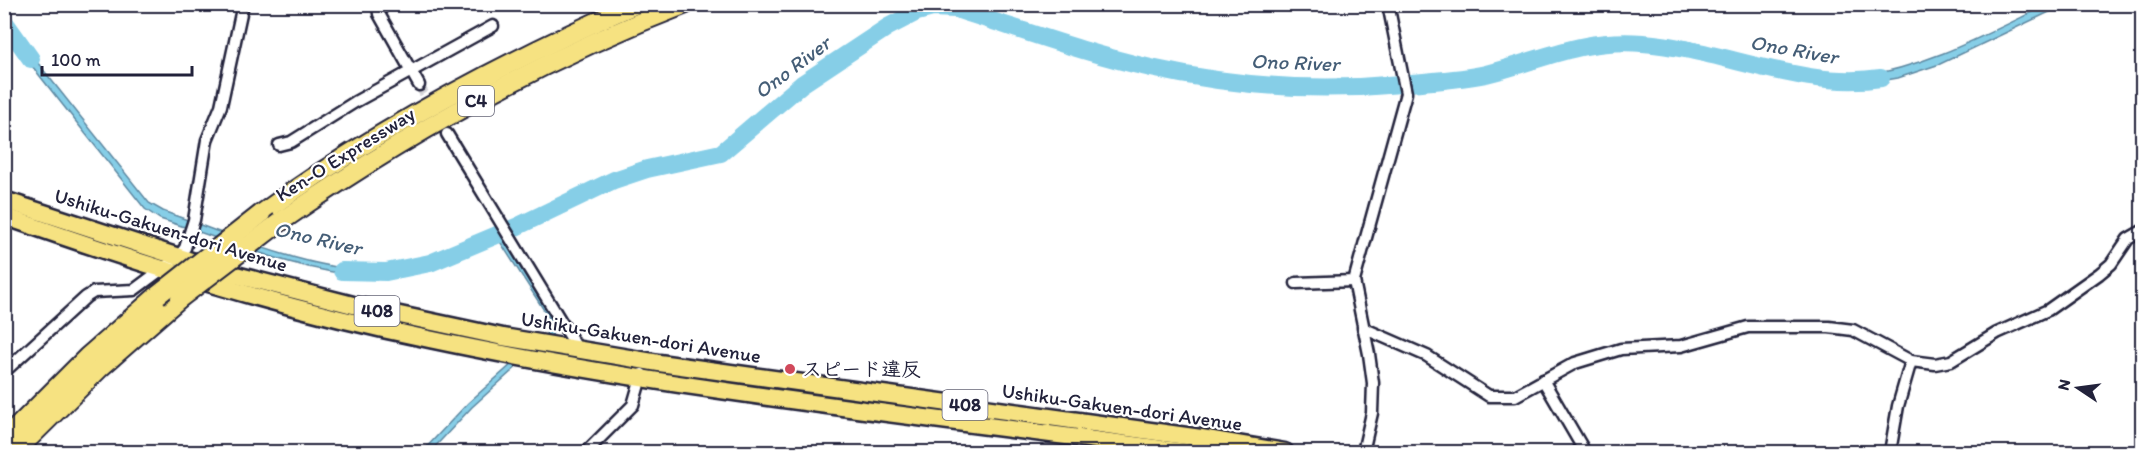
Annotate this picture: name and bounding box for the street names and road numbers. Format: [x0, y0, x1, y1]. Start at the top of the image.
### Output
road number: C4 [458, 86, 494, 116]
street label: Ken-O Expressway [271, 101, 420, 207]
street label: Ushiku-Gakuen-dori Avenue [52, 183, 290, 277]
road number: 408 [354, 296, 400, 326]
street label: Ushiku-Gakuen-dori Avenue [519, 306, 763, 368]
street label: Ushiku-Gakuen-dori Avenue [1000, 378, 1244, 436]
road number: 408 [942, 390, 988, 420]

